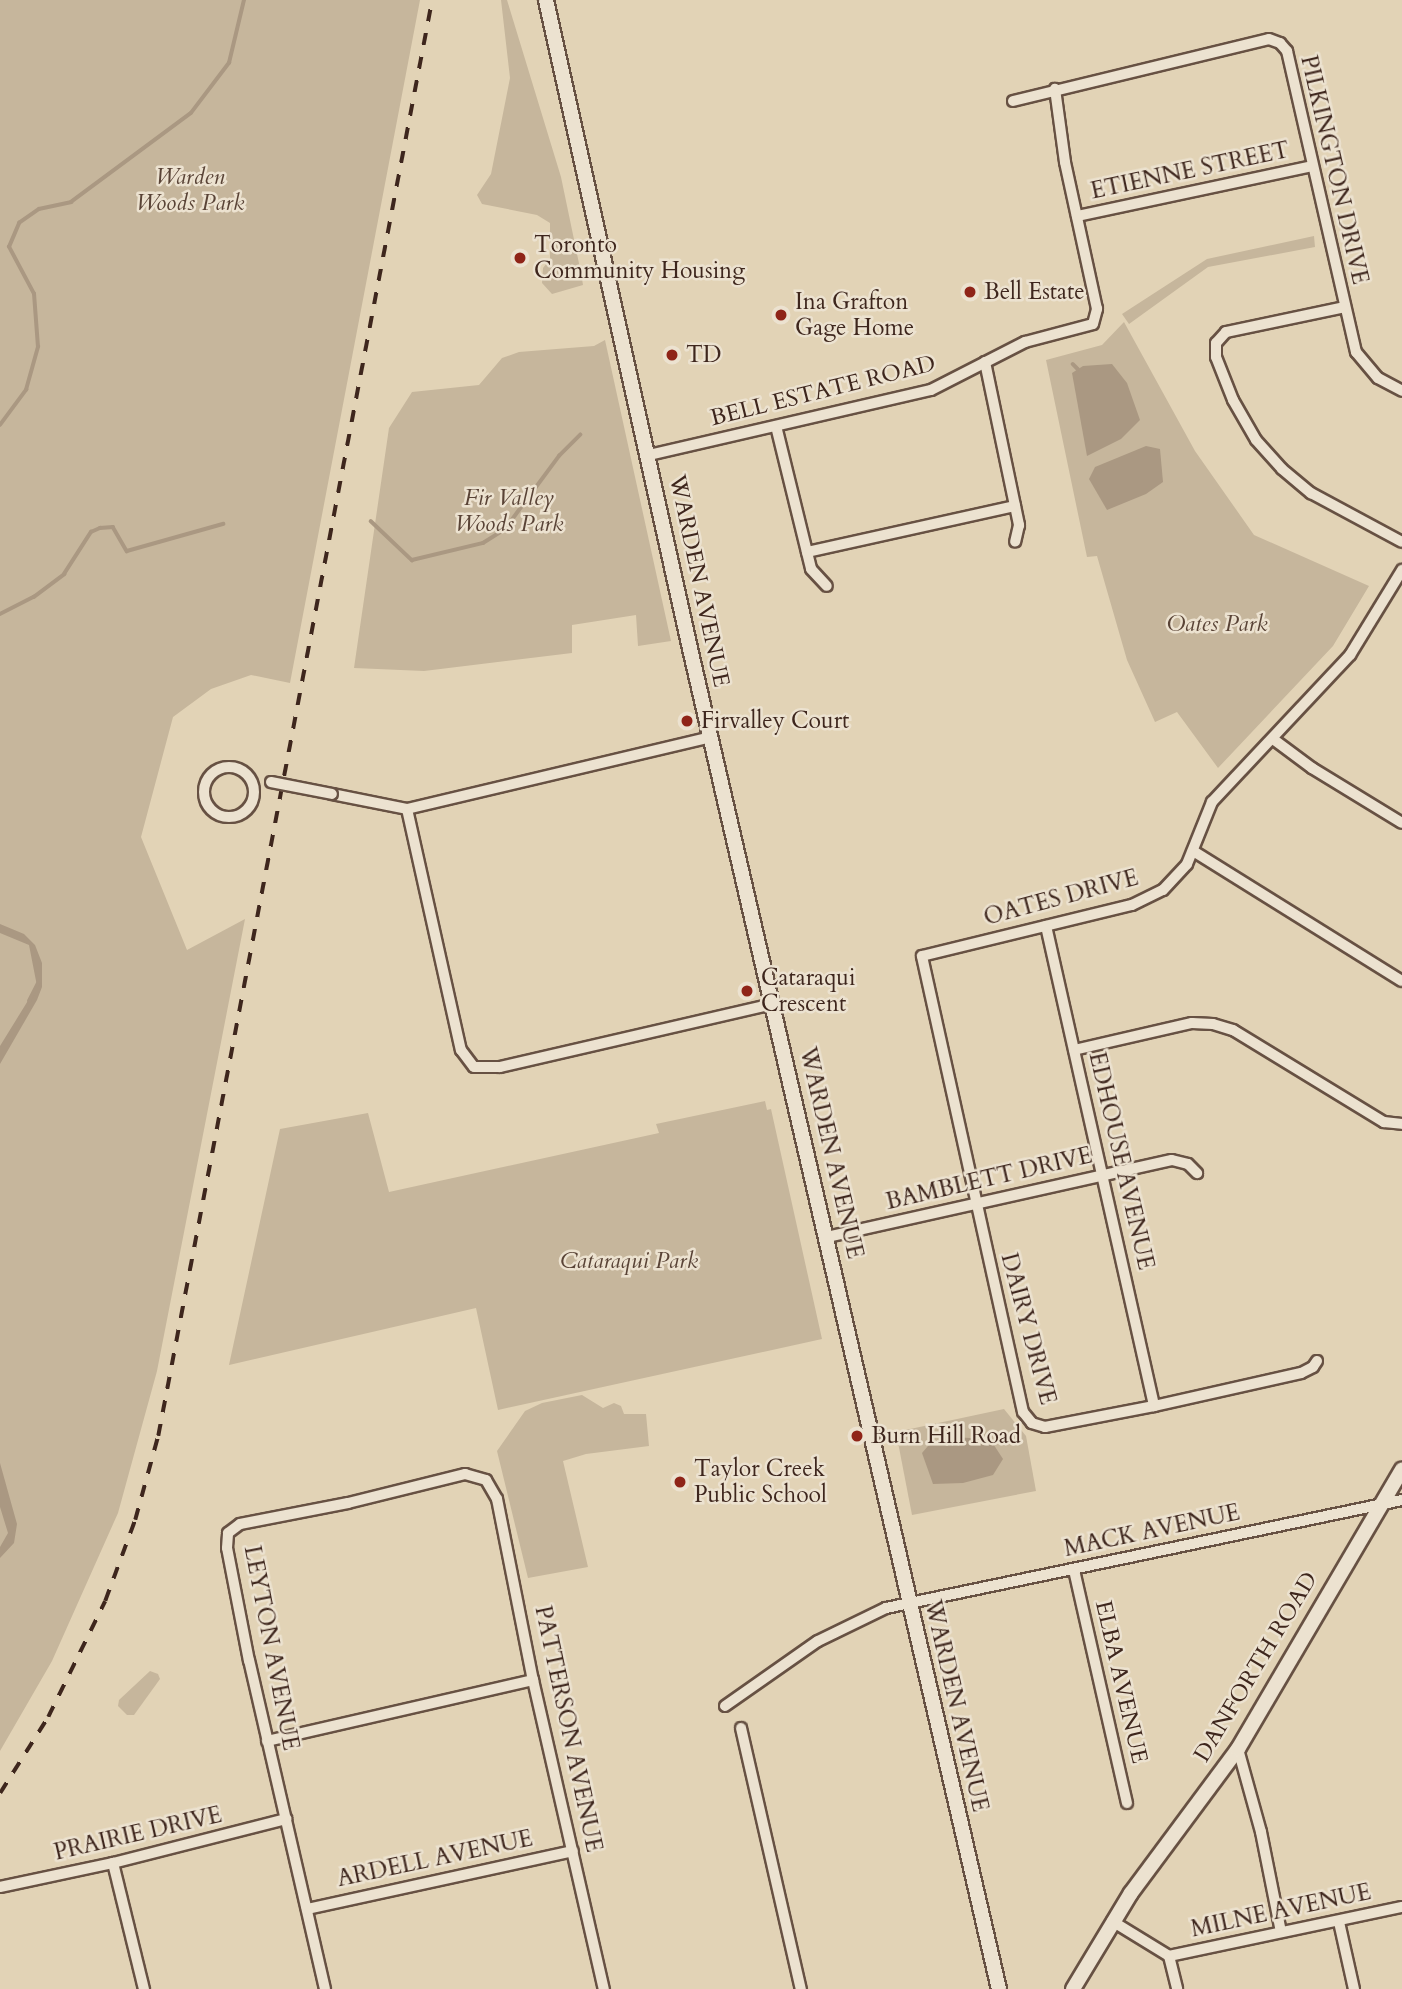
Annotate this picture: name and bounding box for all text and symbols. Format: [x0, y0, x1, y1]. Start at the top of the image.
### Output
street label: PILKINGTON DRIVE [1294, 53, 1374, 287]
street label: ETIENNE STREET [1088, 136, 1292, 206]
park label: Warden Woods Park [136, 163, 244, 217]
place label: Toronto Community Housing [534, 231, 745, 285]
marker: Toronto Community Housing [512, 250, 528, 266]
place label: Bell Estate [984, 278, 1085, 306]
marker: Bell Estate [962, 284, 978, 300]
place label: Ina Grafton Gage Home [795, 288, 914, 342]
marker: Ina Grafton Gage Home [773, 307, 789, 323]
place label: TD [686, 341, 722, 369]
marker: TD [664, 347, 680, 363]
street label: BELL ESTATE ROAD [708, 350, 938, 432]
street label: WARDEN AVENUE [663, 472, 735, 690]
park label: Fir Valley Woods Park [455, 484, 563, 538]
park label: Oates Park [1166, 610, 1268, 638]
place label: Firvalley Court [701, 707, 849, 735]
marker: Firvalley Court [679, 713, 695, 729]
street label: OATES DRIVE [981, 864, 1141, 932]
place label: Cataraqui Crescent [761, 964, 855, 1018]
marker: Cataraqui Crescent [739, 983, 755, 999]
street label: WARDEN AVENUE [793, 1044, 869, 1262]
street label: EDHOUSE AVENUE [1083, 1049, 1159, 1273]
street label: BAMBLETT DRIVE [883, 1142, 1095, 1216]
park label: Cataraqui Park [560, 1247, 698, 1275]
street label: DAIRY DRIVE [995, 1250, 1061, 1408]
place label: Burn Hill Road [871, 1422, 1021, 1450]
marker: Burn Hill Road [849, 1428, 865, 1444]
place label: Taylor Creek Public School [694, 1455, 827, 1509]
marker: Taylor Creek Public School [672, 1474, 688, 1490]
street label: MACK AVENUE [1062, 1499, 1242, 1563]
street label: LEYTON AVENUE [238, 1543, 304, 1753]
street label: DANFORTH ROAD [1188, 1567, 1324, 1767]
street label: WARDEN AVENUE [918, 1597, 994, 1815]
street label: ELBA AVENUE [1089, 1598, 1153, 1766]
street label: PATTERSON AVENUE [528, 1603, 608, 1855]
street label: PRAIRIE DRIVE [51, 1801, 225, 1867]
street label: ARDELL AVENUE [335, 1825, 535, 1893]
street label: MILNE AVENUE [1188, 1878, 1374, 1944]

